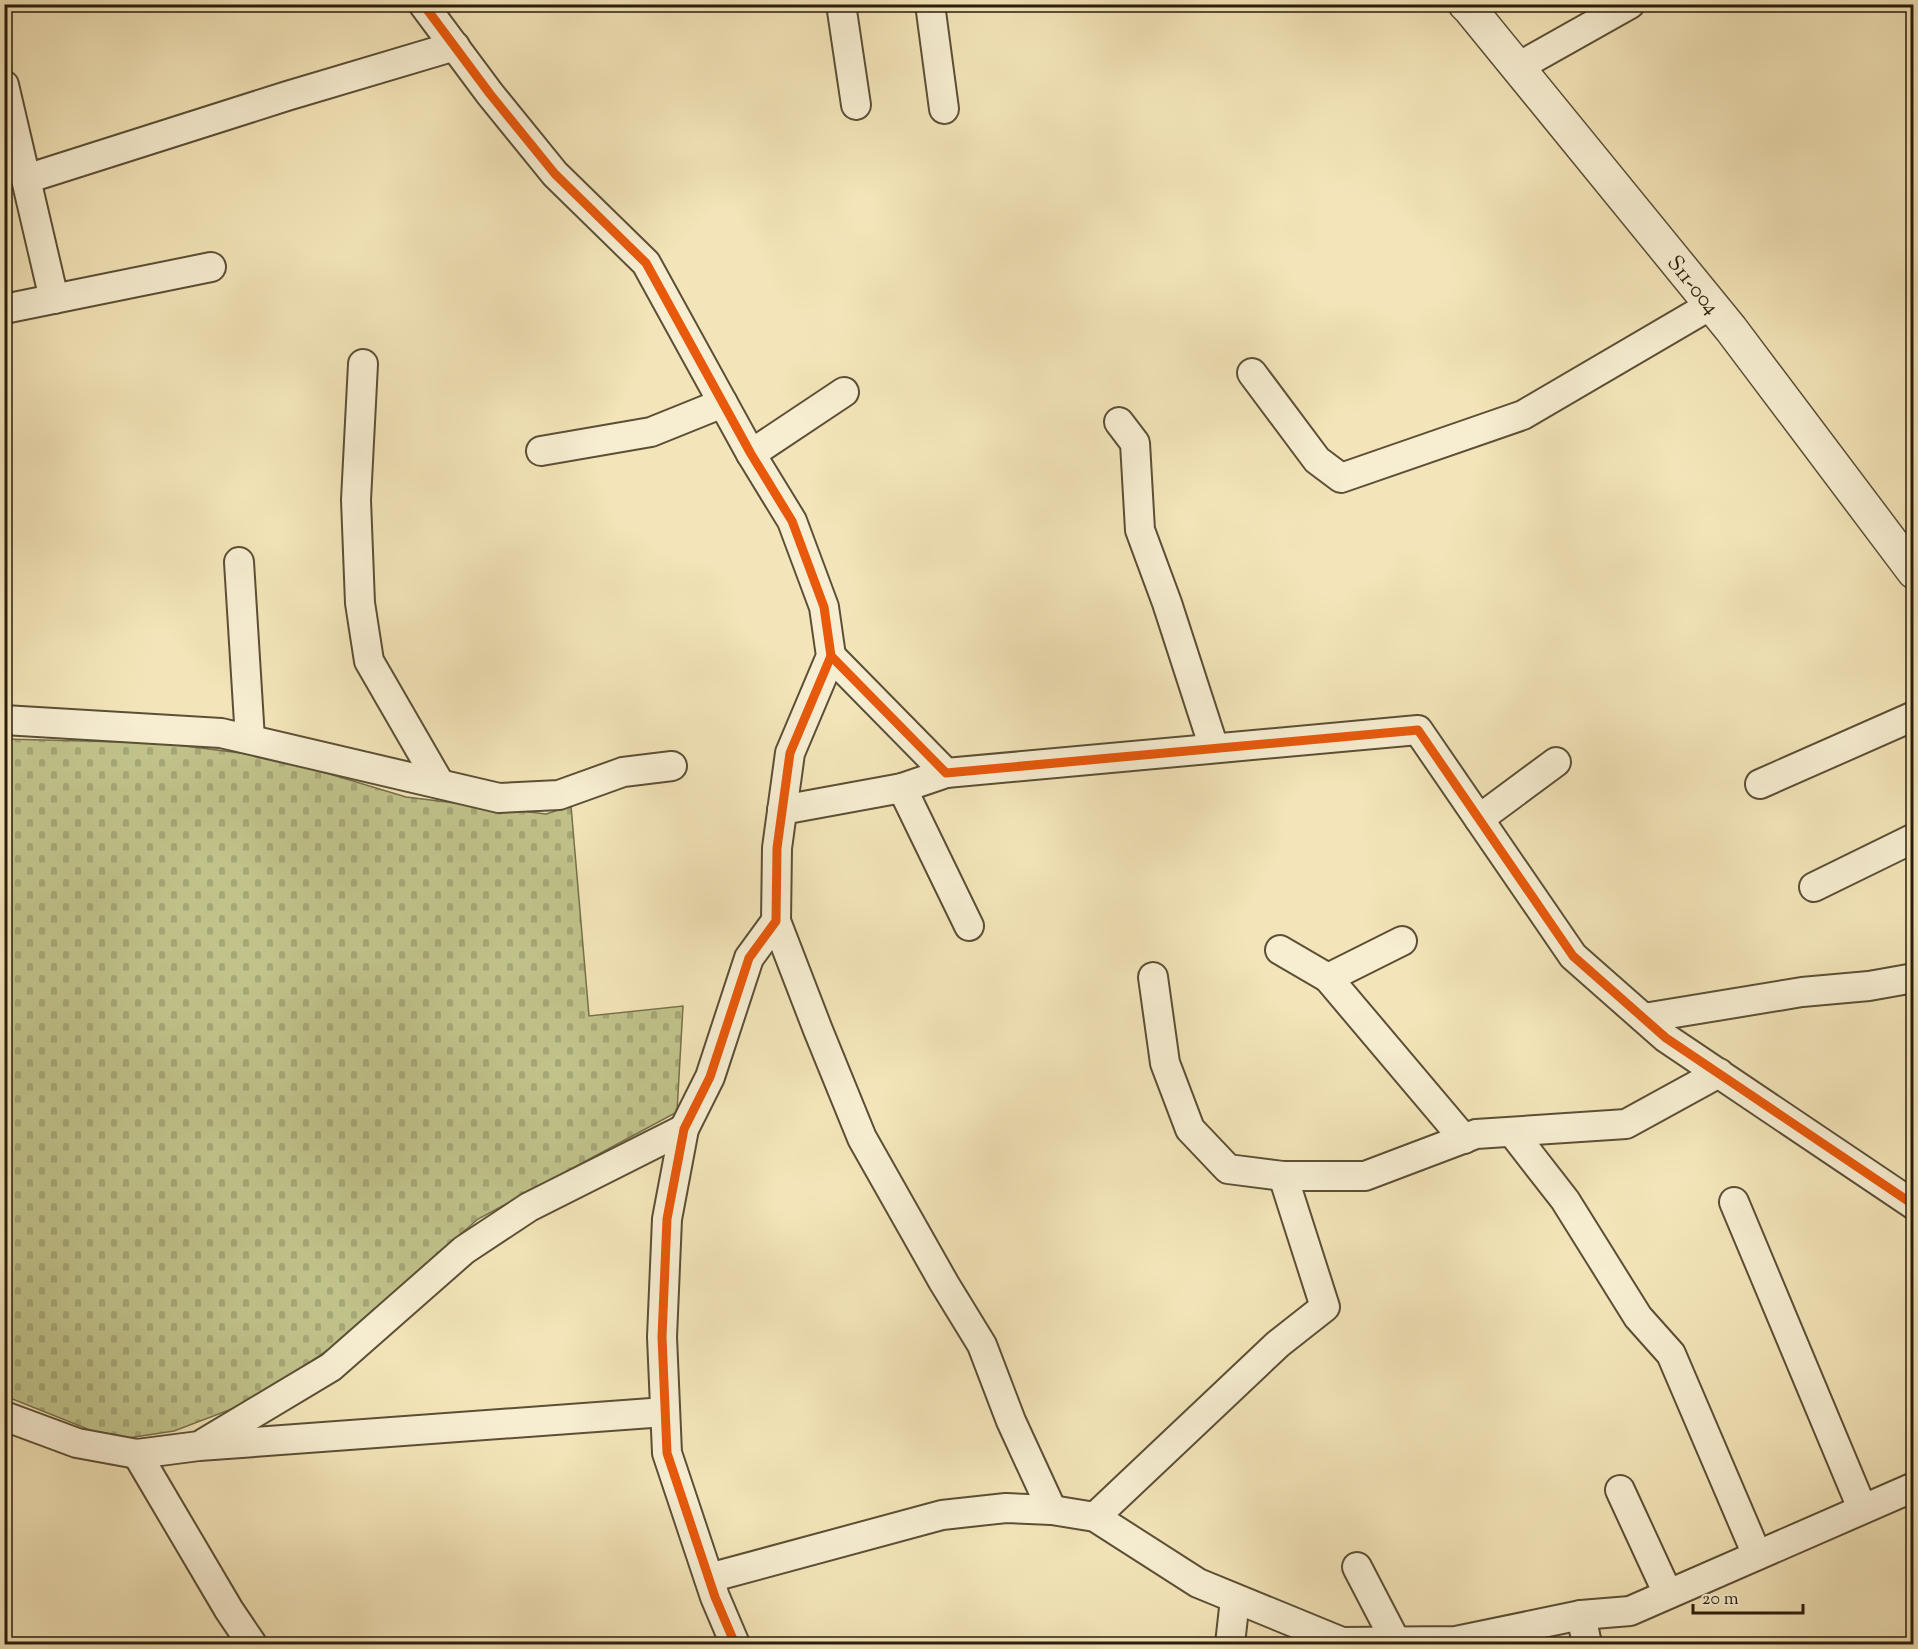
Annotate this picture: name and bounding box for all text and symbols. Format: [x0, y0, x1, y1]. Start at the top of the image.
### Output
street label: S11-004 [1658, 249, 1726, 323]
scale bar [1693, 1577, 1802, 1615]
text: 20 m [1702, 1587, 1739, 1613]

